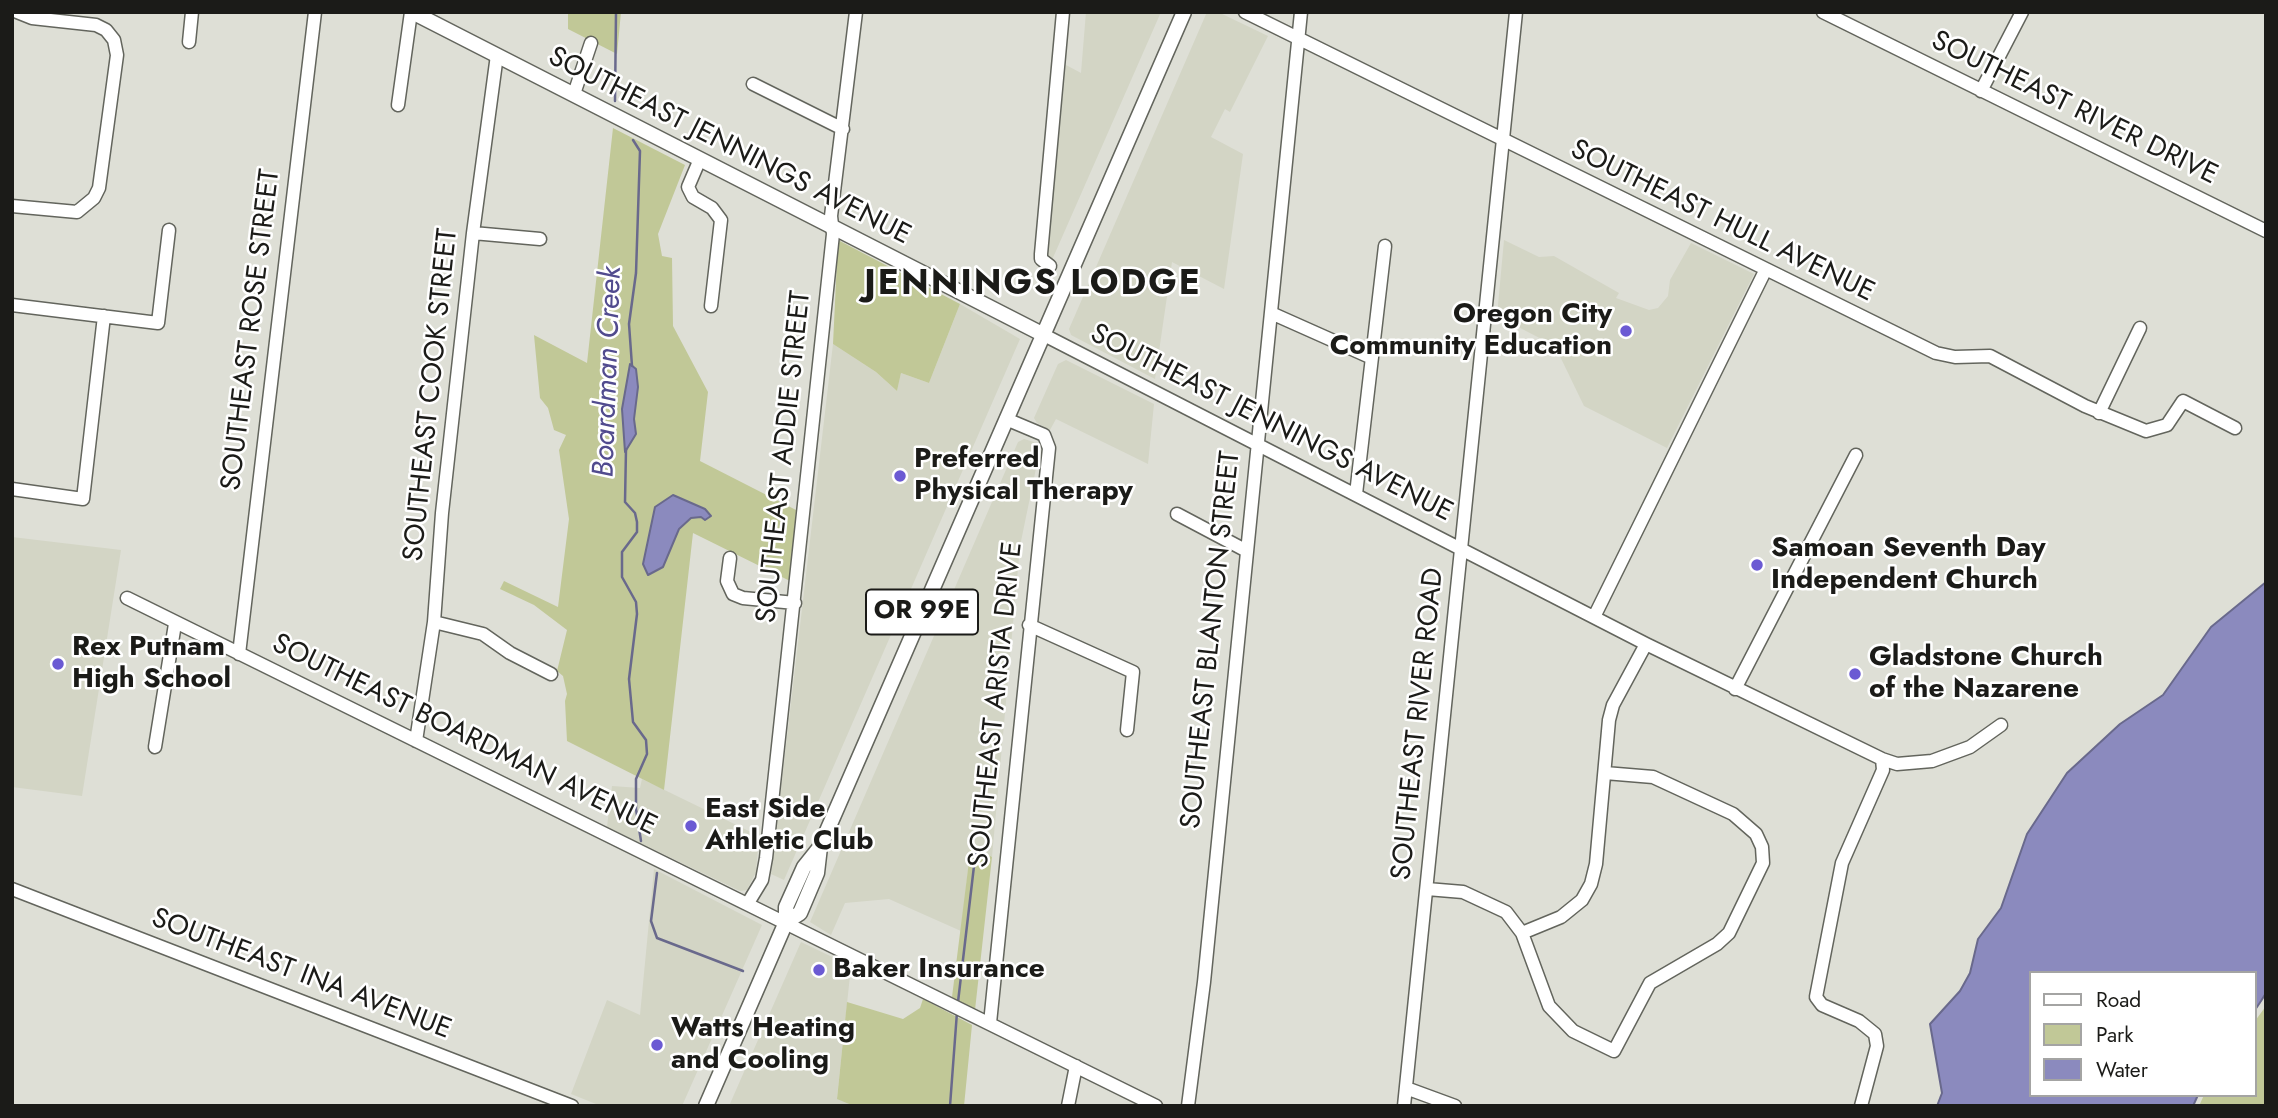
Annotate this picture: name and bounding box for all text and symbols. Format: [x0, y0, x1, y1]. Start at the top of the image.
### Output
street label: SOUTHEAST RIVER DRIVE [1925, 25, 2223, 193]
street label: SOUTHEAST JENNINGS AVENUE [542, 41, 916, 253]
street label: SOUTHEAST HULL AVENUE [1565, 134, 1879, 310]
street label: SOUTHEAST ROSE STREET [216, 167, 288, 493]
street label: SOUTHEAST COOK STREET [398, 227, 466, 563]
district label: JENNINGS LODGE [866, 265, 1200, 307]
water label: Boardman Creek [587, 266, 631, 478]
street label: SOUTHEAST ADDIE STREET [751, 289, 819, 625]
place label: Oregon City Community Education [1330, 298, 1612, 364]
street label: SOUTHEAST JENNINGS AVENUE [1084, 318, 1458, 530]
marker: Oregon City Community Education [1618, 323, 1634, 339]
place label: Preferred Physical Therapy [914, 443, 1133, 509]
street label: SOUTHEAST BLANTON STREET [1175, 449, 1249, 831]
marker: Preferred Physical Therapy [892, 468, 908, 484]
place label: Samoan Seventh Day Independent Church [1771, 532, 2046, 598]
street label: SOUTHEAST ARISTA DRIVE [963, 540, 1031, 870]
marker: Samoan Seventh Day Independent Church [1749, 557, 1765, 573]
street label: SOUTHEAST RIVER ROAD [1386, 566, 1452, 882]
road number: OR 99E [866, 590, 978, 634]
street label: SOUTHEAST BOARDMAN AVENUE [266, 628, 662, 844]
place label: Rex Putnam High School [72, 631, 231, 697]
place label: Gladstone Church of the Nazarene [1869, 641, 2103, 707]
marker: Rex Putnam High School [50, 656, 66, 672]
marker: Gladstone Church of the Nazarene [1847, 666, 1863, 682]
place label: East Side Athletic Club [705, 793, 873, 859]
marker: East Side Athletic Club [683, 818, 699, 834]
street label: SOUTHEAST INA AVENUE [146, 902, 456, 1048]
place label: Baker Insurance [833, 953, 1045, 987]
marker: Baker Insurance [811, 962, 827, 978]
legend [2030, 971, 2257, 1097]
text: Road [2096, 985, 2141, 1015]
place label: Watts Heating and Cooling [671, 1012, 855, 1078]
text: Park [2096, 1020, 2133, 1050]
marker: Watts Heating and Cooling [649, 1037, 665, 1053]
text: Water [2096, 1055, 2148, 1085]

